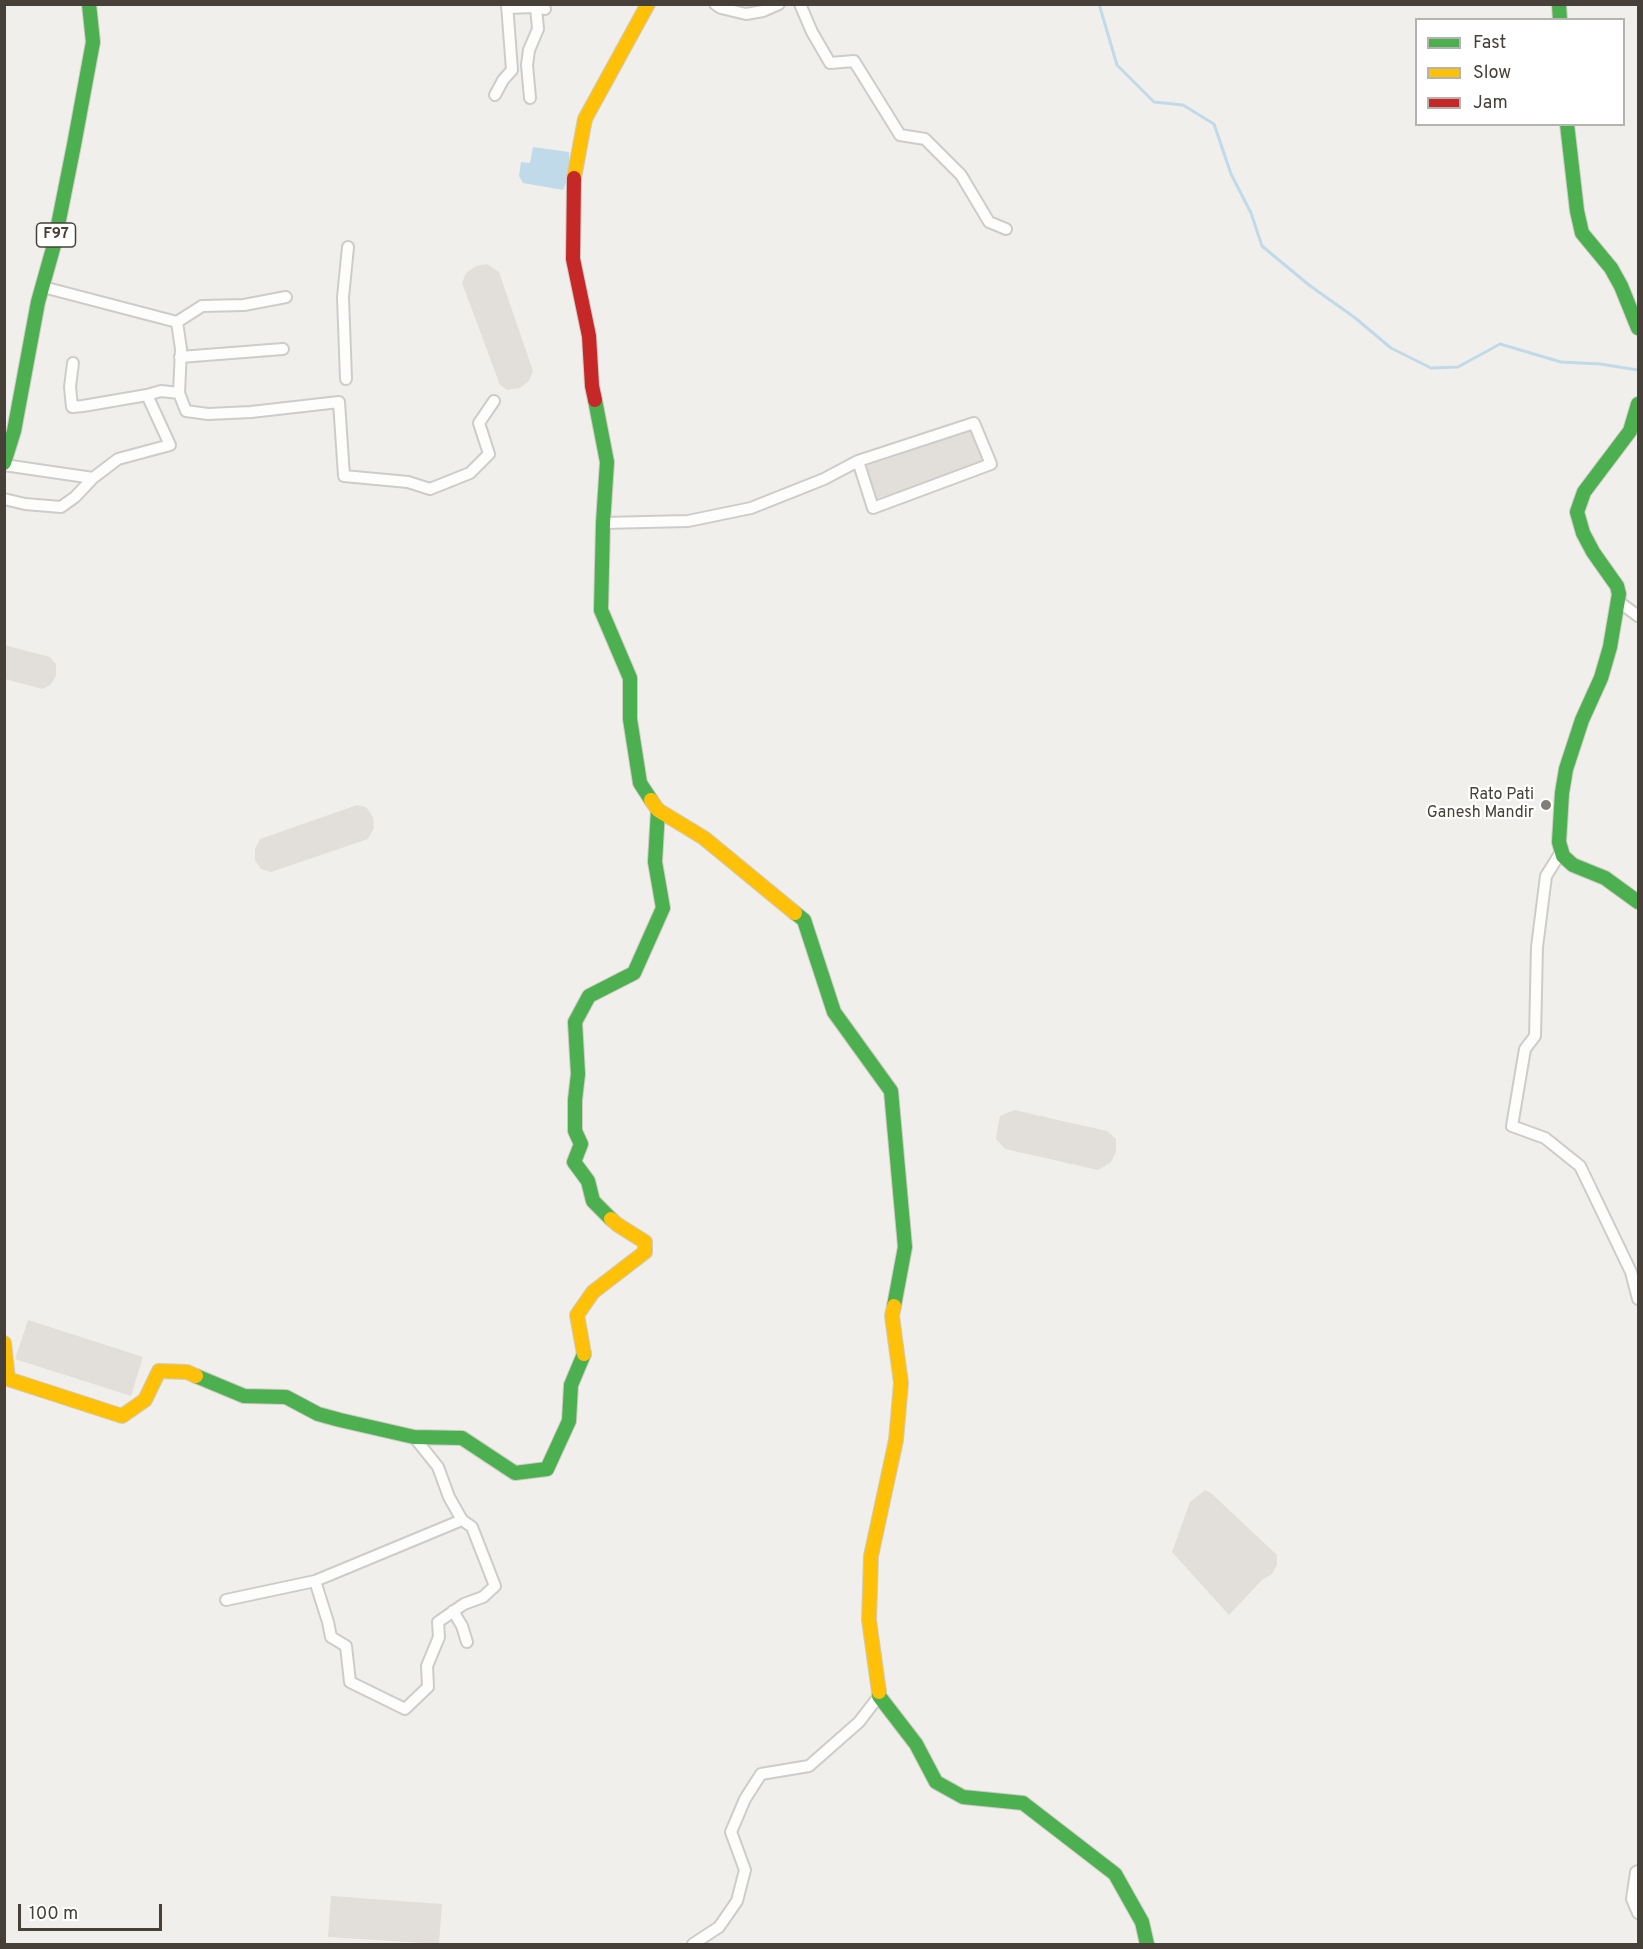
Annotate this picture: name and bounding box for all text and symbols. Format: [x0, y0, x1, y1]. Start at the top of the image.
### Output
legend [1415, 18, 1625, 126]
text: Fast [1473, 32, 1506, 55]
text: Slow [1473, 62, 1511, 85]
text: Jam [1473, 92, 1508, 115]
road number: F97 [36, 223, 76, 247]
place label: Rato Pati Ganesh Mandir [1427, 786, 1534, 824]
marker: Rato Pati Ganesh Mandir [1539, 798, 1553, 812]
scale bar [21, 1892, 165, 1930]
text: 100 m [29, 1903, 78, 1926]

